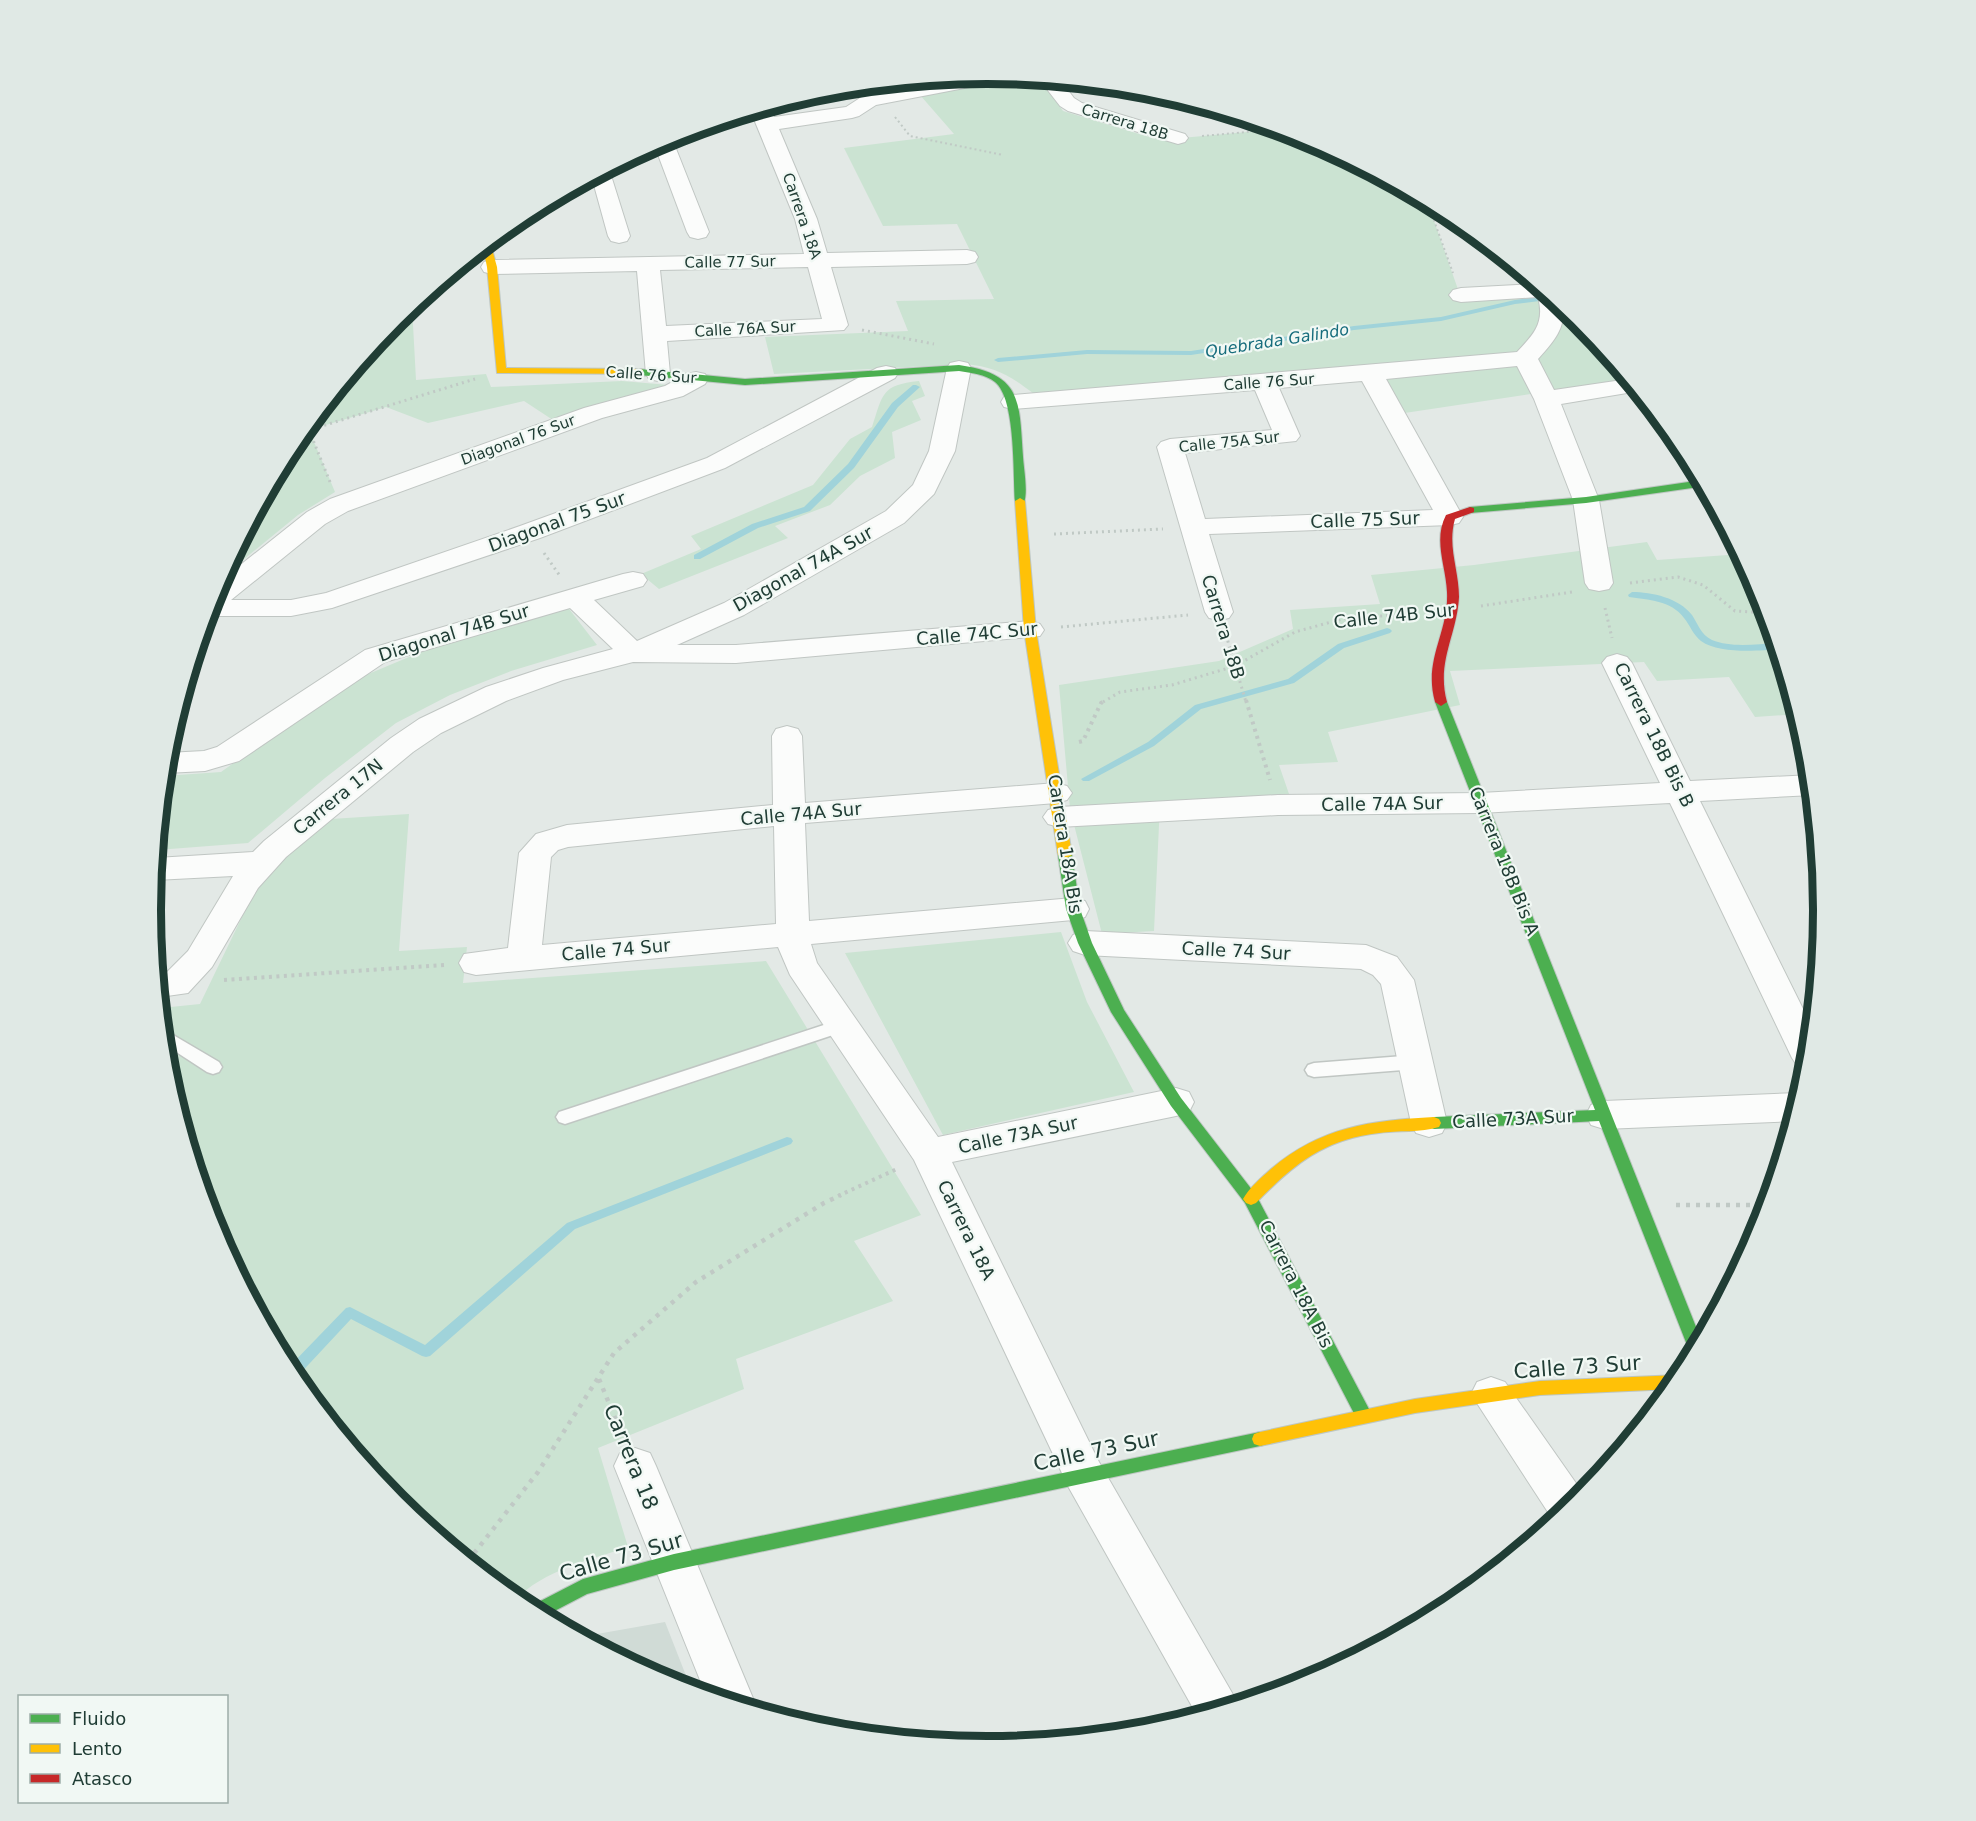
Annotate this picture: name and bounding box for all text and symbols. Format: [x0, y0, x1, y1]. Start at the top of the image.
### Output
street label: Carrera 18B [1079, 100, 1171, 144]
street label: Carrera 18A [779, 170, 825, 262]
street label: Calle 77 Sur [684, 252, 776, 272]
street label: Calle 76A Sur [694, 317, 797, 341]
water label: Quebrada Galindo [1204, 320, 1351, 361]
street label: Calle 76 Sur [605, 363, 698, 387]
street label: Calle 76 Sur [1223, 370, 1316, 394]
street label: Diagonal 76 Sur [458, 411, 578, 469]
street label: Calle 75A Sur [1178, 428, 1281, 456]
street label: Diagonal 75 Sur [485, 487, 629, 556]
street label: Calle 75 Sur [1310, 507, 1421, 532]
street label: Diagonal 74A Sur [729, 521, 877, 616]
street label: Carrera 18B [1198, 572, 1249, 682]
street label: Diagonal 74B Sur [376, 599, 532, 665]
street label: Calle 74B Sur [1332, 599, 1456, 632]
street label: Calle 74C Sur [915, 618, 1039, 649]
street label: Carrera 18B Bis B [1610, 659, 1699, 811]
street label: Carrera 17N [289, 754, 387, 839]
street label: Carrera 18A Bis [1044, 773, 1087, 915]
street label: Carrera 18B Bis A [1465, 783, 1544, 939]
street label: Calle 74A Sur [1321, 792, 1444, 815]
street label: Calle 74A Sur [739, 798, 863, 829]
street label: Calle 74 Sur [561, 934, 672, 965]
street label: Calle 74 Sur [1181, 937, 1292, 964]
street label: Calle 73A Sur [1452, 1105, 1575, 1132]
street label: Calle 73A Sur [956, 1111, 1080, 1157]
street label: Carrera 18A [933, 1177, 1000, 1284]
street label: Carrera 18A Bis [1255, 1216, 1338, 1351]
street label: Calle 73 Sur [1513, 1351, 1642, 1383]
street label: Carrera 18 [599, 1401, 663, 1513]
street label: Calle 73 Sur [1031, 1426, 1161, 1476]
street label: Calle 73 Sur [556, 1528, 686, 1586]
legend [18, 1695, 228, 1803]
text: Fluido [72, 1708, 126, 1729]
text: Lento [72, 1738, 122, 1759]
text: Atasco [72, 1768, 132, 1789]

